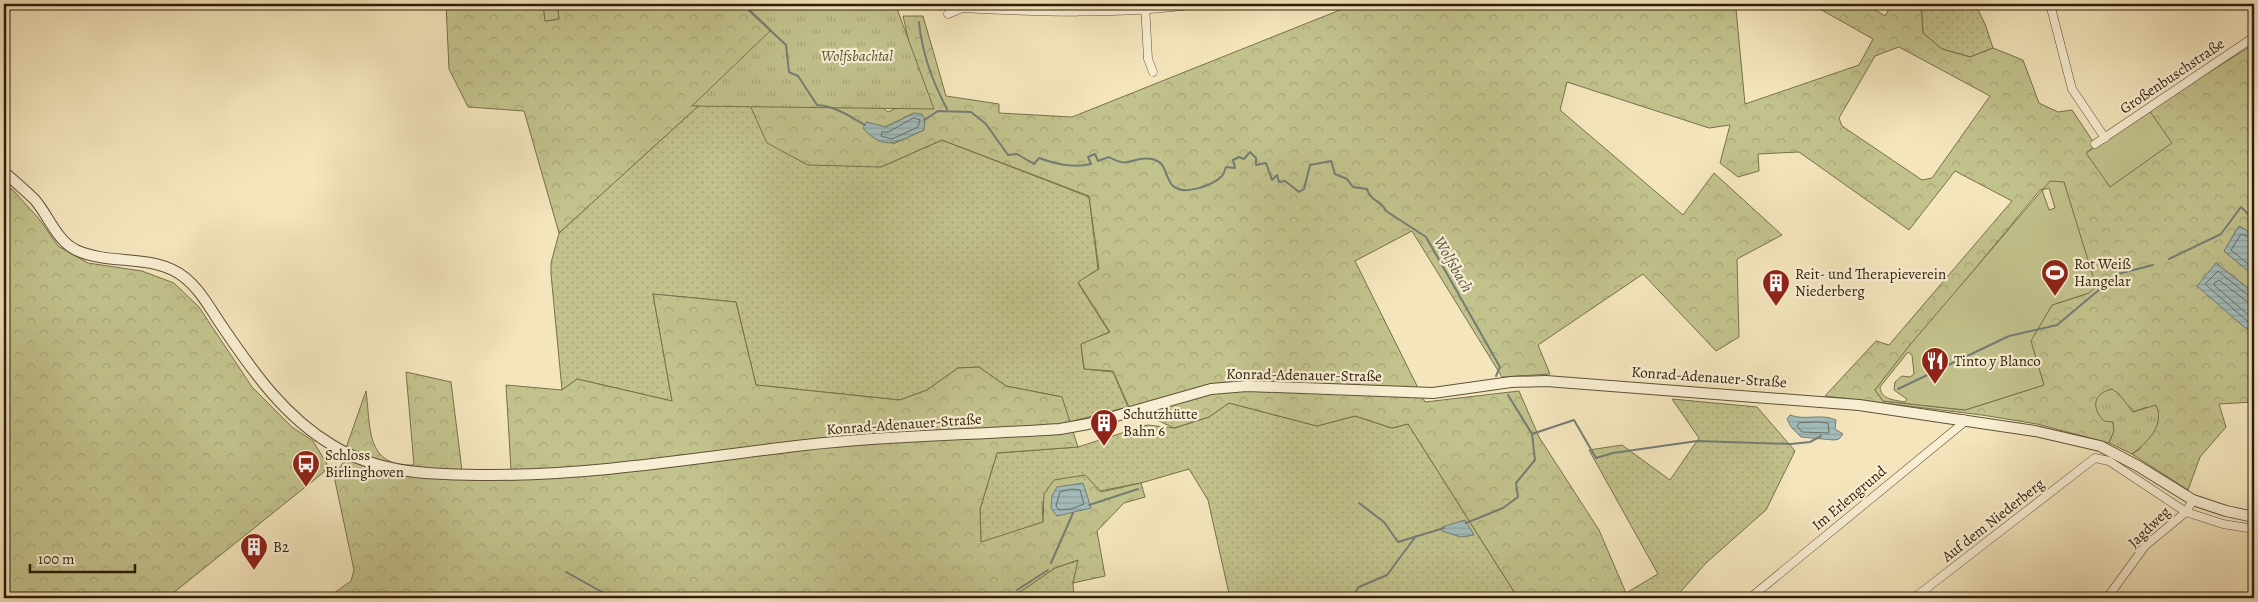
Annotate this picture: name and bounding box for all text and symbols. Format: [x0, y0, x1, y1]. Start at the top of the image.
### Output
street label: Großenbuschstraße [2116, 33, 2228, 118]
park label: Wolfsbachtal [821, 46, 893, 66]
water label: Wolfsbach [1428, 233, 1478, 297]
place label: Rot Weiß Hangelar [2074, 254, 2131, 291]
sports icon: Rot Weiß Hangelar [2040, 258, 2070, 297]
place label: Reit- und Therapieverein Niederberg [1795, 264, 1946, 301]
building icon: Reit- und Therapieverein Niederberg [1761, 268, 1791, 307]
restaurant icon: Tinto y Blanco [1920, 346, 1950, 385]
place label: Tinto y Blanco [1954, 351, 2041, 371]
street label: Konrad-Adenauer-Straße [1631, 362, 1788, 392]
street label: Konrad-Adenauer-Straße [1226, 364, 1382, 386]
place label: Schutzhütte Bahn 6 [1123, 404, 1198, 441]
building icon: Schutzhütte Bahn 6 [1089, 408, 1119, 447]
street label: Konrad-Adenauer-Straße [826, 409, 983, 439]
place label: Schloss Birlinghoven [325, 445, 404, 482]
bus stop icon: Schloss Birlinghoven [291, 449, 321, 488]
street label: Im Erlengrund [1808, 460, 1891, 535]
street label: Auf dem Niederberg [1937, 474, 2049, 567]
street label: Jagdweg [2124, 502, 2175, 552]
building icon: B2 [239, 532, 269, 571]
place label: B2 [273, 537, 289, 557]
scale bar [30, 542, 135, 574]
text: 100 m [38, 549, 75, 569]

